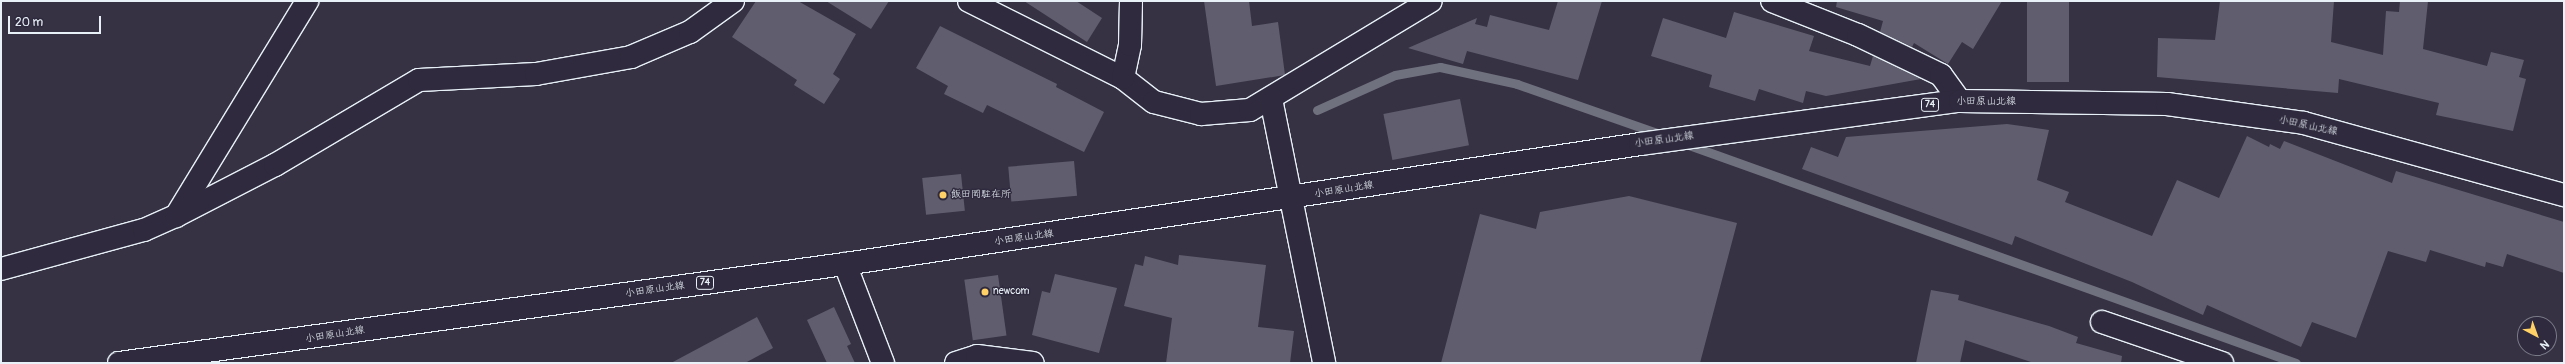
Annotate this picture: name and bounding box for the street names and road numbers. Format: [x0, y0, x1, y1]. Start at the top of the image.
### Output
street label: 小田原山北線 [1956, 96, 2016, 108]
road number: 74 [1921, 98, 1939, 112]
street label: 小田原山北線 [2277, 114, 2339, 138]
street label: 小田原山北線 [1633, 130, 1695, 150]
street label: 小田原山北線 [1313, 179, 1375, 201]
street label: 小田原山北線 [993, 228, 1055, 248]
road number: 74 [696, 276, 714, 290]
street label: 小田原山北線 [624, 280, 686, 300]
street label: 小田原山北線 [304, 324, 366, 346]

